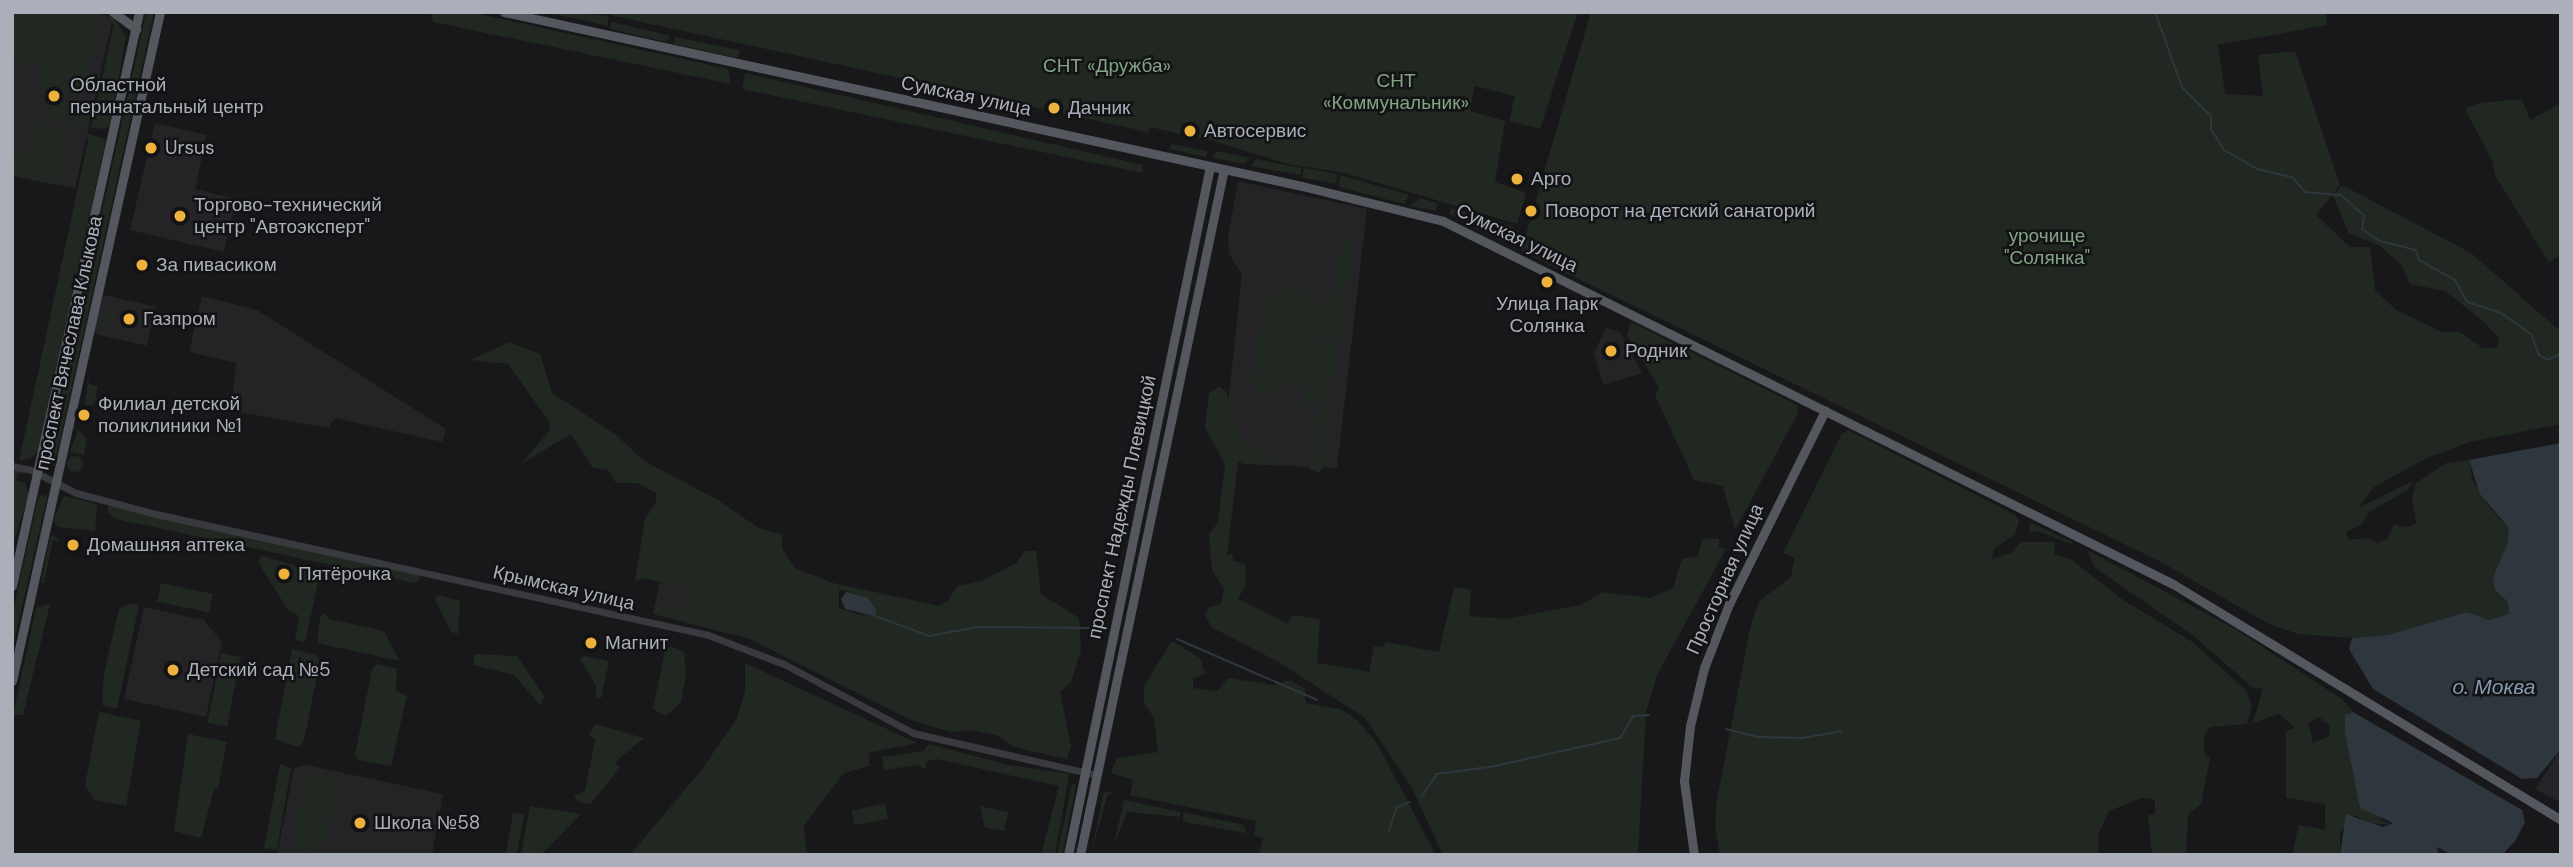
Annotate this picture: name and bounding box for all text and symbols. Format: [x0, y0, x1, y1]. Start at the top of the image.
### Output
park label: СНТ «Дружба» [1043, 55, 1171, 77]
park label: СНТ «Коммунальник» [1323, 70, 1469, 114]
street label: Сумская улица [899, 71, 1033, 121]
place label: Областной перинатальный центр [70, 74, 264, 118]
marker: Областной перинатальный центр [44, 86, 64, 106]
place label: Дачник [1068, 97, 1130, 119]
marker: Дачник [1046, 100, 1062, 116]
place label: Автосервис [1204, 120, 1306, 142]
marker: Автосервис [1182, 123, 1198, 139]
place label: Ursus [165, 137, 214, 159]
marker: Ursus [143, 140, 159, 156]
place label: Арго [1531, 168, 1571, 190]
marker: Арго [1509, 171, 1525, 187]
place label: Торгово-технический центр "Автоэксперт" [194, 194, 382, 238]
street label: Сумская улица [1452, 199, 1582, 277]
place label: Поворот на детский санаторий [1545, 200, 1815, 222]
marker: Поворот на детский санаторий [1523, 203, 1539, 219]
marker: Торгово-технический центр "Автоэксперт" [172, 208, 188, 224]
street label: проспект Вячеслава Клыкова [31, 214, 107, 472]
park label: урочище "Солянка" [2004, 225, 2090, 269]
place label: За пивасиком [156, 254, 277, 276]
marker: За пивасиком [134, 257, 150, 273]
marker: Улица Парк Солянка [1539, 274, 1555, 290]
place label: Улица Парк Солянка [1496, 293, 1598, 337]
place label: Газпром [143, 308, 216, 330]
marker: Газпром [121, 311, 137, 327]
place label: Родник [1625, 340, 1687, 362]
marker: Родник [1603, 343, 1619, 359]
street label: проспект Надежды Плевицкой [1083, 373, 1161, 641]
place label: Филиал детской поликлиники №1 [98, 393, 242, 437]
marker: Филиал детской поликлиники №1 [76, 407, 92, 423]
street label: Просторная улица [1682, 500, 1768, 658]
place label: Домашняя аптека [87, 534, 245, 556]
marker: Домашняя аптека [65, 537, 81, 553]
street label: Крымская улица [491, 561, 637, 615]
place label: Пятёрочка [298, 563, 391, 585]
marker: Пятёрочка [276, 566, 292, 582]
place label: Магнит [605, 632, 668, 654]
marker: Магнит [583, 635, 599, 651]
place label: Детский сад №5 [187, 659, 331, 681]
marker: Детский сад №5 [165, 662, 181, 678]
water label: о. Моква [2452, 674, 2536, 700]
place label: Школа №58 [374, 812, 480, 834]
marker: Школа №58 [352, 815, 368, 831]

